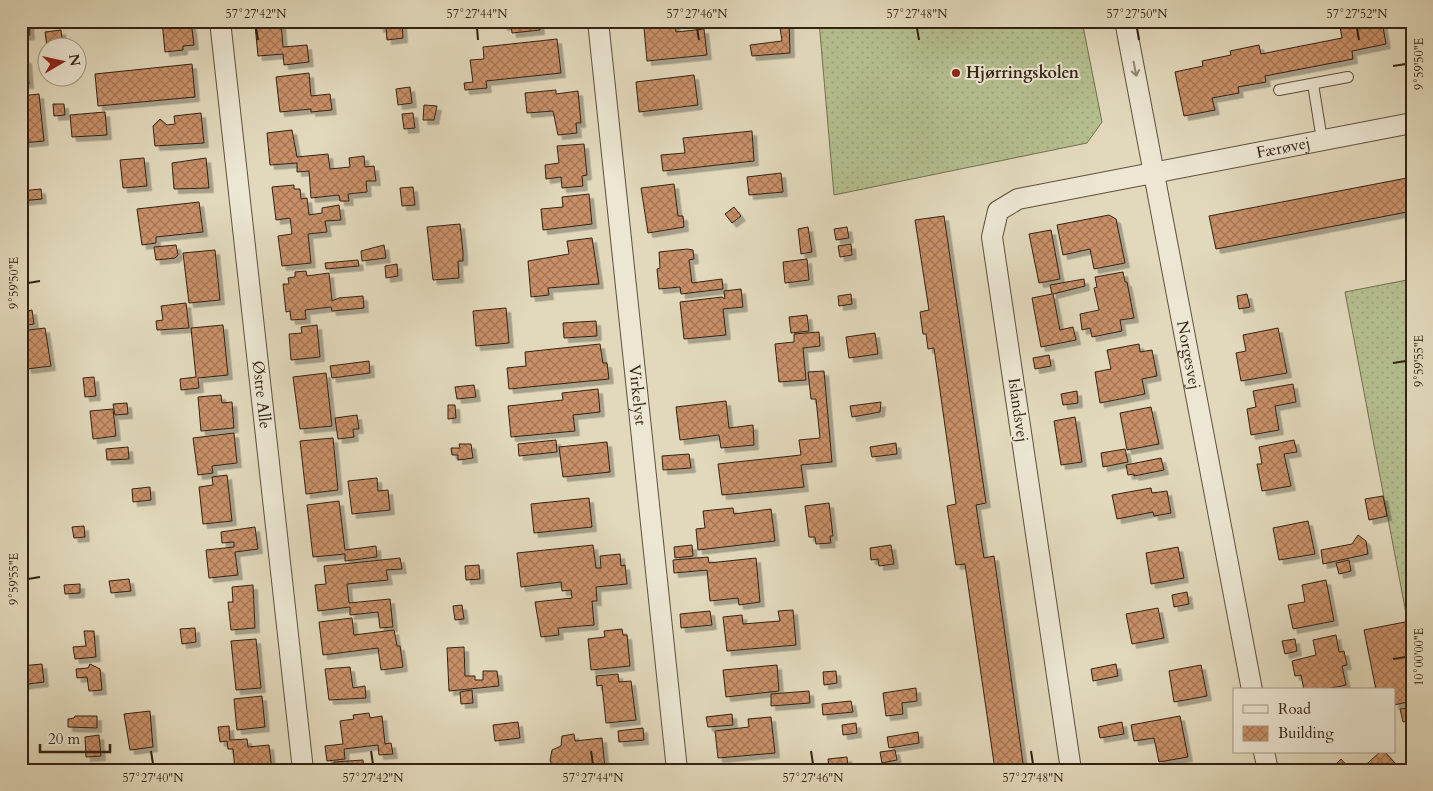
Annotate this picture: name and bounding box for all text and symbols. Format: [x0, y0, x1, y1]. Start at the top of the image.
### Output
text: 57°27'42"N [226, 6, 287, 22]
text: 57°27'44"N [447, 6, 508, 22]
text: 57°27'46"N [667, 6, 728, 22]
text: 57°27'48"N [887, 6, 948, 22]
text: 57°27'50"N [1107, 6, 1168, 22]
text: 57°27'52"N [1327, 6, 1388, 22]
north arrow [38, 38, 88, 88]
text: 9°59'50"E [1411, 38, 1427, 90]
text: N [64, 53, 85, 68]
one-way arrow [1130, 61, 1140, 77]
place label: Hjørringskolen [966, 62, 1080, 84]
marker: Hjørringskolen [950, 67, 962, 79]
street label: Færøvej [1254, 132, 1312, 164]
text: 9°59'50"E [6, 257, 22, 309]
street label: Norgesvej [1171, 319, 1206, 391]
text: 9°59'55"E [1411, 335, 1427, 387]
street label: Østre Alle [247, 359, 276, 430]
street label: Virkelyst [623, 363, 652, 426]
street label: Islandsvej [1003, 376, 1033, 444]
text: 9°59'55"E [6, 553, 22, 605]
text: 10°00'00"E [1411, 628, 1427, 686]
legend [1233, 688, 1396, 754]
text: Road [1278, 699, 1311, 719]
scale bar [40, 721, 110, 753]
text: Building [1278, 723, 1334, 743]
text: 20 m [48, 729, 80, 749]
text: 57°27'40"N [123, 770, 184, 786]
text: 57°27'42"N [343, 770, 404, 786]
text: 57°27'44"N [563, 770, 624, 786]
text: 57°27'46"N [783, 770, 844, 786]
text: 57°27'48"N [1003, 770, 1064, 786]

